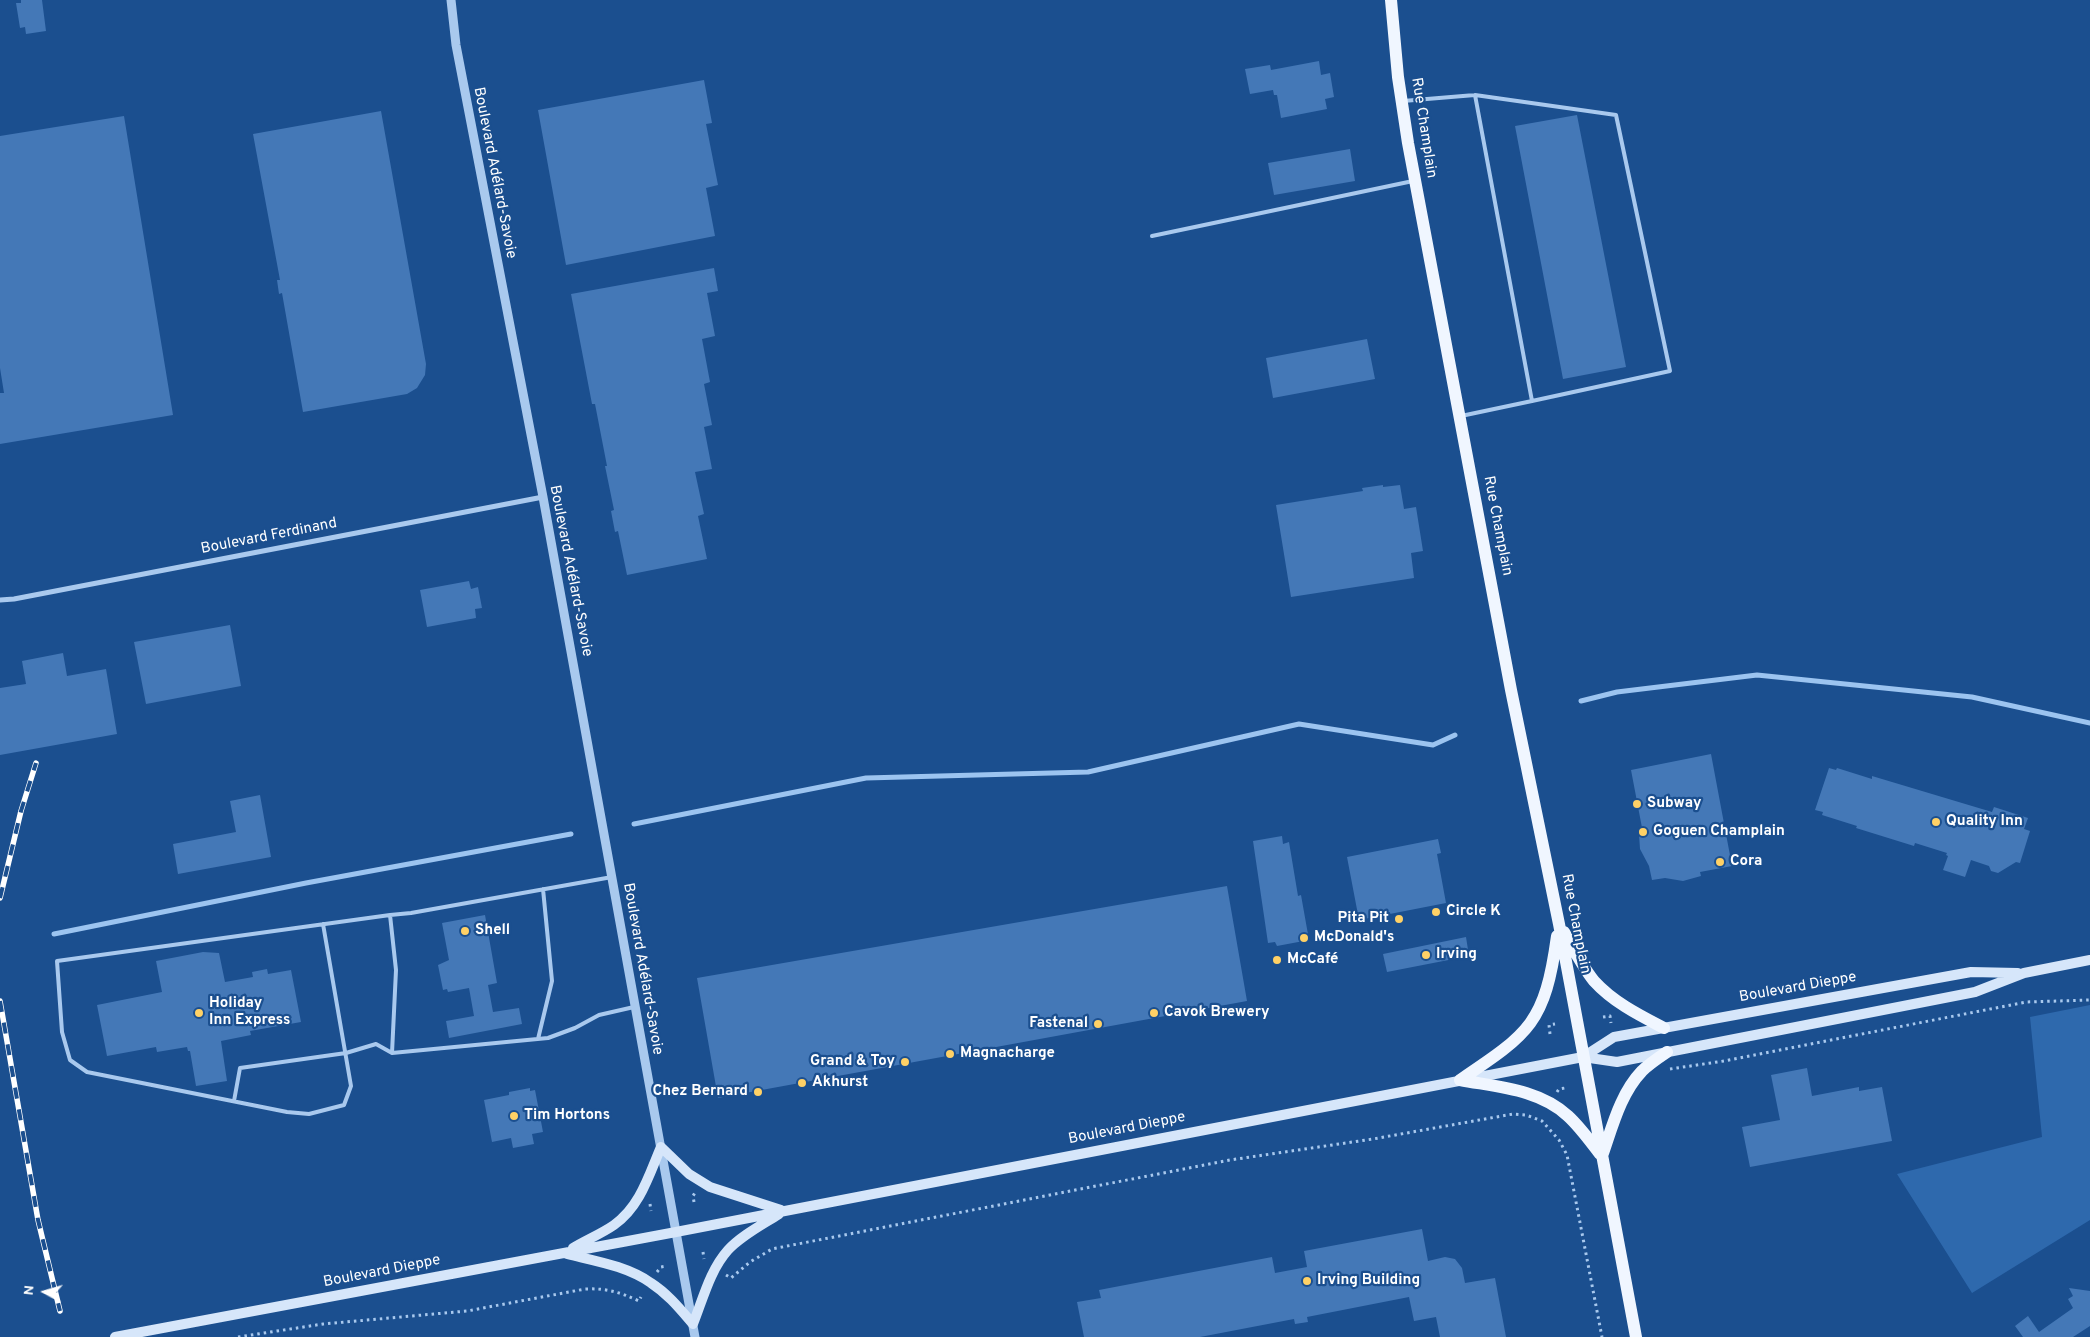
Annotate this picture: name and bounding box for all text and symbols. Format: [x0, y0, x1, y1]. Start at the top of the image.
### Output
street label: Rue Champlain [1406, 76, 1440, 180]
street label: Boulevard Adélard-Savoie [469, 86, 519, 260]
street label: Rue Champlain [1478, 474, 1516, 578]
street label: Boulevard Adélard-Savoie [545, 484, 595, 658]
street label: Boulevard Ferdinand [199, 515, 339, 559]
place label: Subway [1647, 795, 1701, 813]
marker: Subway [1631, 798, 1643, 810]
place label: Quality Inn [1946, 813, 2023, 831]
marker: Quality Inn [1930, 816, 1942, 828]
place label: Goguen Champlain [1653, 823, 1785, 841]
marker: Goguen Champlain [1637, 826, 1649, 838]
place label: Cora [1730, 853, 1762, 871]
marker: Cora [1714, 856, 1726, 868]
street label: Rue Champlain [1556, 872, 1594, 976]
street label: Boulevard Adélard-Savoie [618, 882, 666, 1056]
place label: Circle K [1446, 903, 1501, 921]
marker: Circle K [1430, 906, 1442, 918]
place label: Pita Pit [1338, 910, 1389, 928]
marker: Pita Pit [1393, 913, 1405, 925]
place label: Shell [475, 922, 510, 940]
marker: Shell [459, 925, 471, 937]
place label: McDonald's [1314, 929, 1394, 947]
marker: McDonald's [1298, 932, 1310, 944]
place label: Irving [1436, 946, 1477, 964]
marker: Irving [1420, 949, 1432, 961]
place label: McCafé [1287, 951, 1338, 969]
marker: McCafé [1271, 954, 1283, 966]
street label: Boulevard Dieppe [1738, 969, 1858, 1007]
place label: Holiday Inn Express [209, 995, 290, 1030]
place label: Cavok Brewery [1164, 1004, 1270, 1022]
marker: Holiday Inn Express [193, 1007, 205, 1019]
marker: Cavok Brewery [1148, 1007, 1160, 1019]
place label: Fastenal [1029, 1015, 1088, 1033]
marker: Fastenal [1092, 1018, 1104, 1030]
place label: Magnacharge [960, 1045, 1055, 1063]
marker: Magnacharge [944, 1048, 956, 1060]
place label: Grand & Toy [810, 1053, 895, 1071]
marker: Grand & Toy [899, 1056, 911, 1068]
place label: Akhurst [812, 1074, 868, 1092]
marker: Akhurst [796, 1077, 808, 1089]
place label: Chez Bernard [653, 1083, 748, 1101]
marker: Chez Bernard [752, 1086, 764, 1098]
place label: Tim Hortons [524, 1107, 610, 1125]
street label: Boulevard Dieppe [1067, 1109, 1187, 1149]
marker: Tim Hortons [508, 1110, 520, 1122]
street label: Boulevard Dieppe [322, 1252, 442, 1292]
north arrow [20, 1267, 70, 1317]
place label: Irving Building [1317, 1272, 1420, 1290]
marker: Irving Building [1301, 1275, 1313, 1287]
text: N [21, 1284, 39, 1296]

